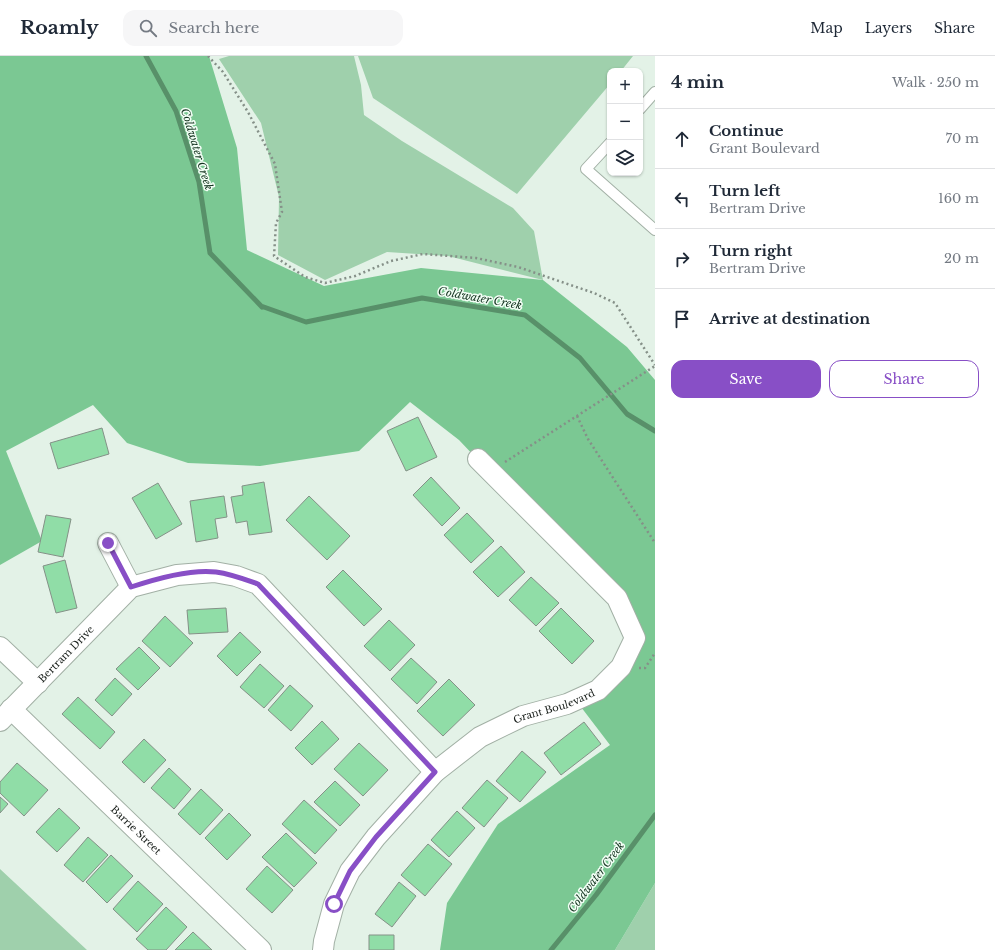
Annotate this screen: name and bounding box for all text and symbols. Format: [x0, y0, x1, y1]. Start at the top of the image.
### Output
search box [123, 10, 403, 46]
text: Roamly [20, 16, 99, 39]
icon: search [137, 17, 159, 39]
text: Search here [169, 18, 259, 37]
text: Map [810, 19, 843, 37]
text: Layers [865, 19, 912, 37]
text: Share [934, 19, 975, 37]
map controls [607, 68, 643, 176]
button: + [607, 68, 643, 104]
text: 4 min [671, 72, 724, 93]
text: Walk · 250 m [892, 74, 979, 91]
button: − [607, 104, 643, 140]
water label: Coldwater Creek [178, 106, 216, 192]
text: Continue [709, 121, 784, 140]
icon: ahead [671, 128, 693, 150]
text: 70 m [946, 130, 979, 147]
button: layers [607, 140, 643, 176]
text: Grant Boulevard [709, 140, 820, 157]
text: Turn left [709, 181, 780, 200]
icon: left [671, 188, 693, 210]
text: 160 m [938, 190, 979, 207]
text: Bertram Drive [709, 200, 806, 217]
text: Turn right [709, 241, 792, 260]
icon: right [671, 248, 693, 270]
text: 20 m [944, 250, 979, 267]
text: Bertram Drive [709, 260, 806, 277]
water label: Coldwater Creek [437, 284, 523, 312]
icon: arrive [671, 308, 693, 330]
text: Arrive at destination [709, 309, 870, 328]
button: Save [671, 360, 821, 398]
button: Share [829, 360, 979, 398]
route end [99, 534, 117, 552]
street label: Bertram Drive [35, 622, 97, 685]
street label: Grant Boulevard [511, 686, 597, 726]
street label: Barrie Street [108, 803, 164, 857]
water label: Coldwater Creek [565, 839, 627, 915]
route start [325, 895, 343, 913]

